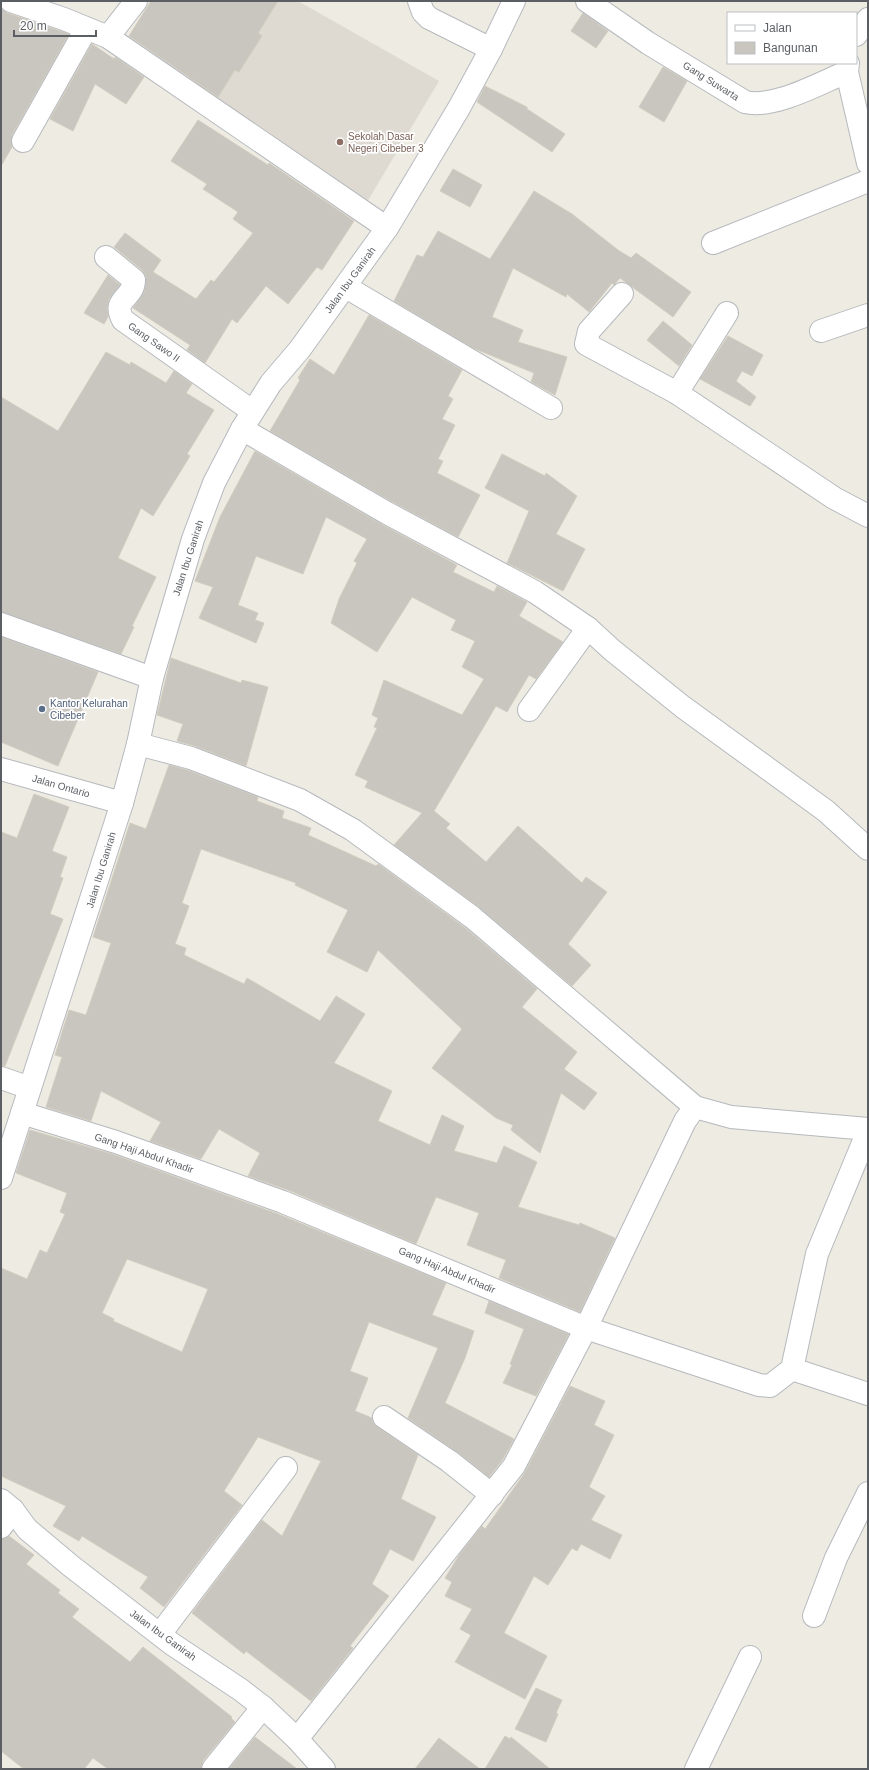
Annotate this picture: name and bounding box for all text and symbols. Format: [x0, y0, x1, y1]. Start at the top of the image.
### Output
scale bar [14, 12, 96, 38]
legend [727, 12, 857, 64]
text: 20 m [20, 19, 47, 33]
text: Jalan [763, 21, 792, 35]
text: Bangunan [763, 41, 818, 55]
street label: Gang Suwarta [681, 59, 741, 103]
place label: Sekolah Dasar Negeri Cibeber 3 [348, 131, 424, 154]
marker: Sekolah Dasar Negeri Cibeber 3 [335, 137, 345, 147]
street label: Jalan Ibu Ganirah [322, 245, 378, 315]
street label: Gang Sawo II [126, 320, 182, 364]
street label: Jalan Ibu Ganirah [171, 519, 205, 597]
place label: Kantor Kelurahan Cibeber [50, 698, 128, 721]
marker: Kantor Kelurahan Cibeber [37, 704, 47, 714]
street label: Jalan Ontario [31, 773, 92, 800]
street label: Jalan Ibu Ganirah [84, 831, 118, 909]
street label: Gang Haji Abdul Khadir [93, 1131, 196, 1175]
street label: Gang Haji Abdul Khadir [397, 1245, 498, 1296]
street label: Jalan Ibu Ganirah [128, 1607, 198, 1663]

